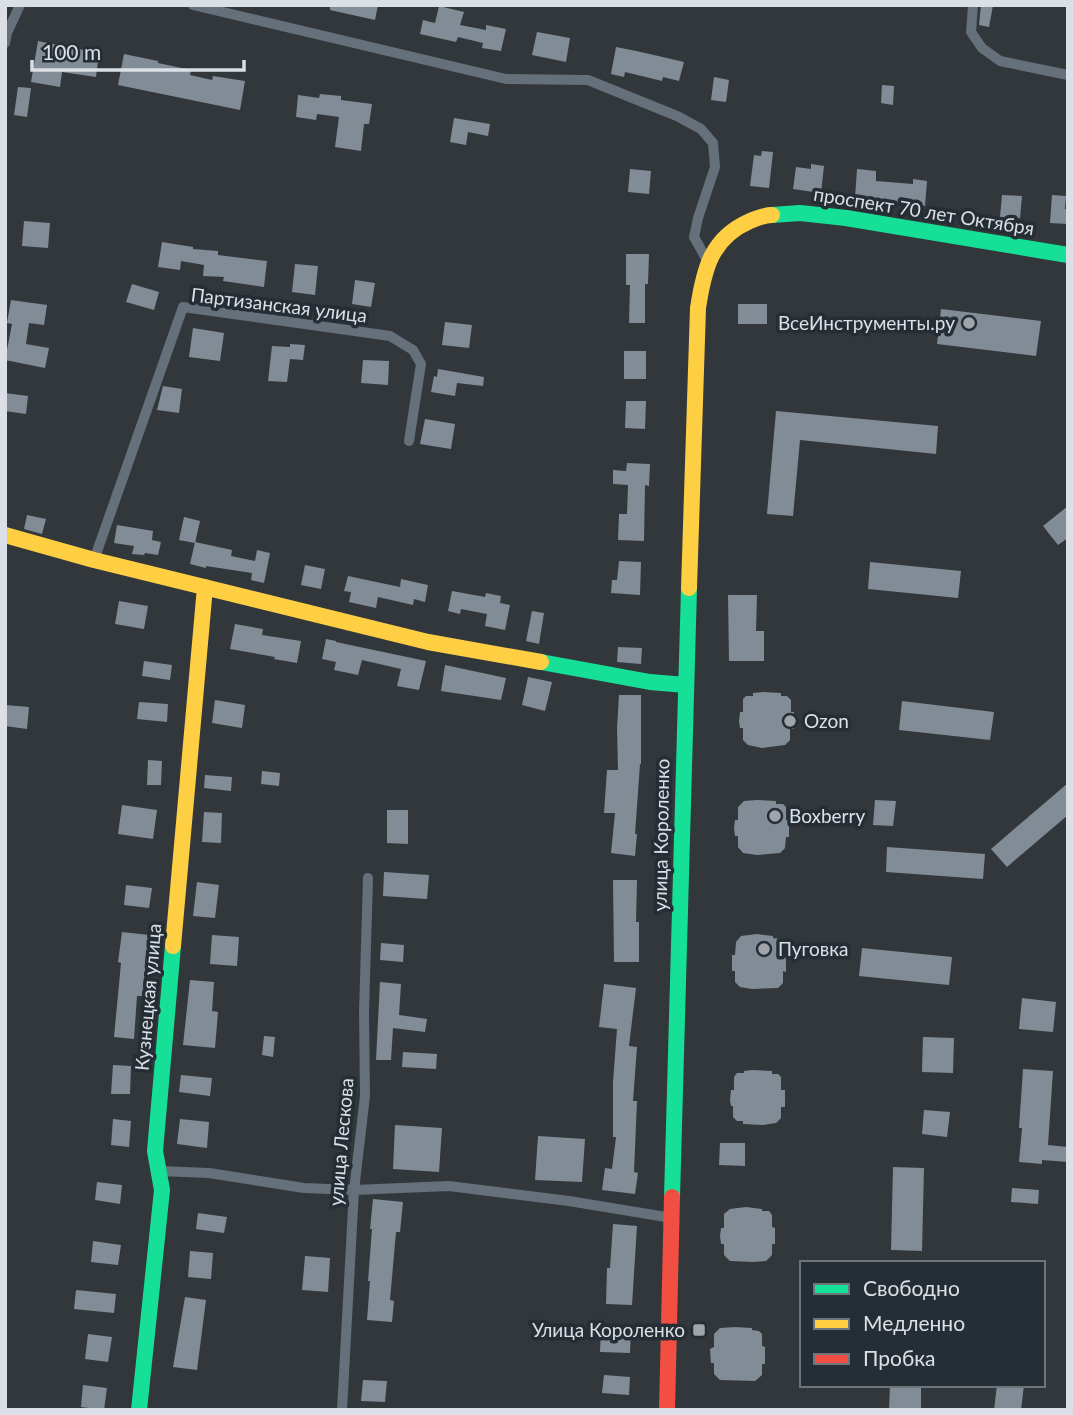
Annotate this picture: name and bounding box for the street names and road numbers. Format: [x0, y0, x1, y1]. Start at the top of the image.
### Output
street label: проспект 70 лет Октября [812, 182, 1036, 239]
street label: Партизанская улица [190, 282, 368, 327]
street label: улица Короленко [648, 758, 673, 912]
street label: Кузнецкая улица [130, 922, 165, 1071]
street label: улица Лескова [323, 1077, 358, 1207]

